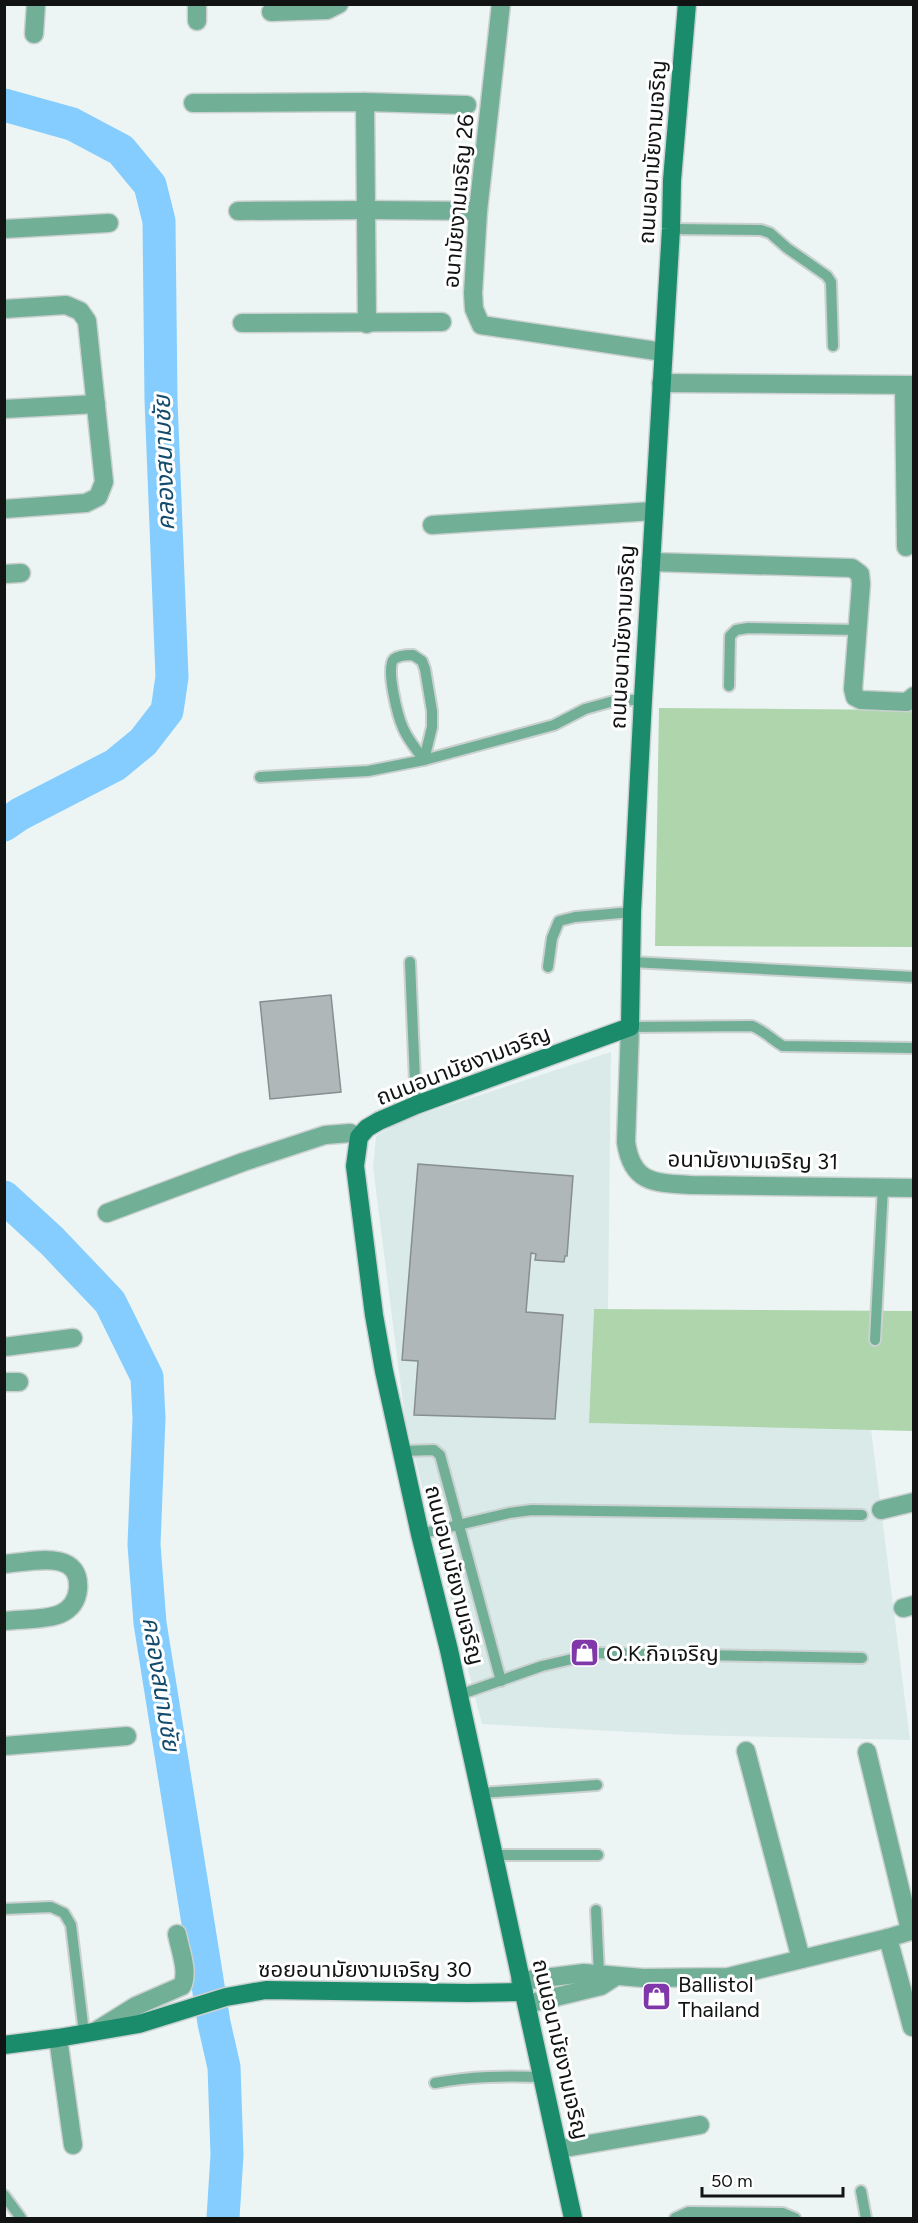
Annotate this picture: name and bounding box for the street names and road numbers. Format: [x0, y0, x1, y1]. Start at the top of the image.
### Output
street label: ถนนอนามัยงามเจริญ [633, 59, 672, 245]
street label: อนามัยงามเจริญ 26 [437, 113, 480, 289]
street label: ถนนอนามัยงามเจริญ [604, 544, 641, 730]
street label: ถนนอนามัยงามเจริญ [372, 1020, 554, 1111]
street label: อนามัยงามเจริญ 31 [667, 1146, 839, 1175]
street label: ถนนอนามัยงามเจริญ [419, 1482, 490, 1668]
street label: ซอยอนามัยงามเจริญ 30 [258, 1956, 472, 1983]
street label: ถนนอนามัยงามเจริญ [527, 1956, 594, 2142]

